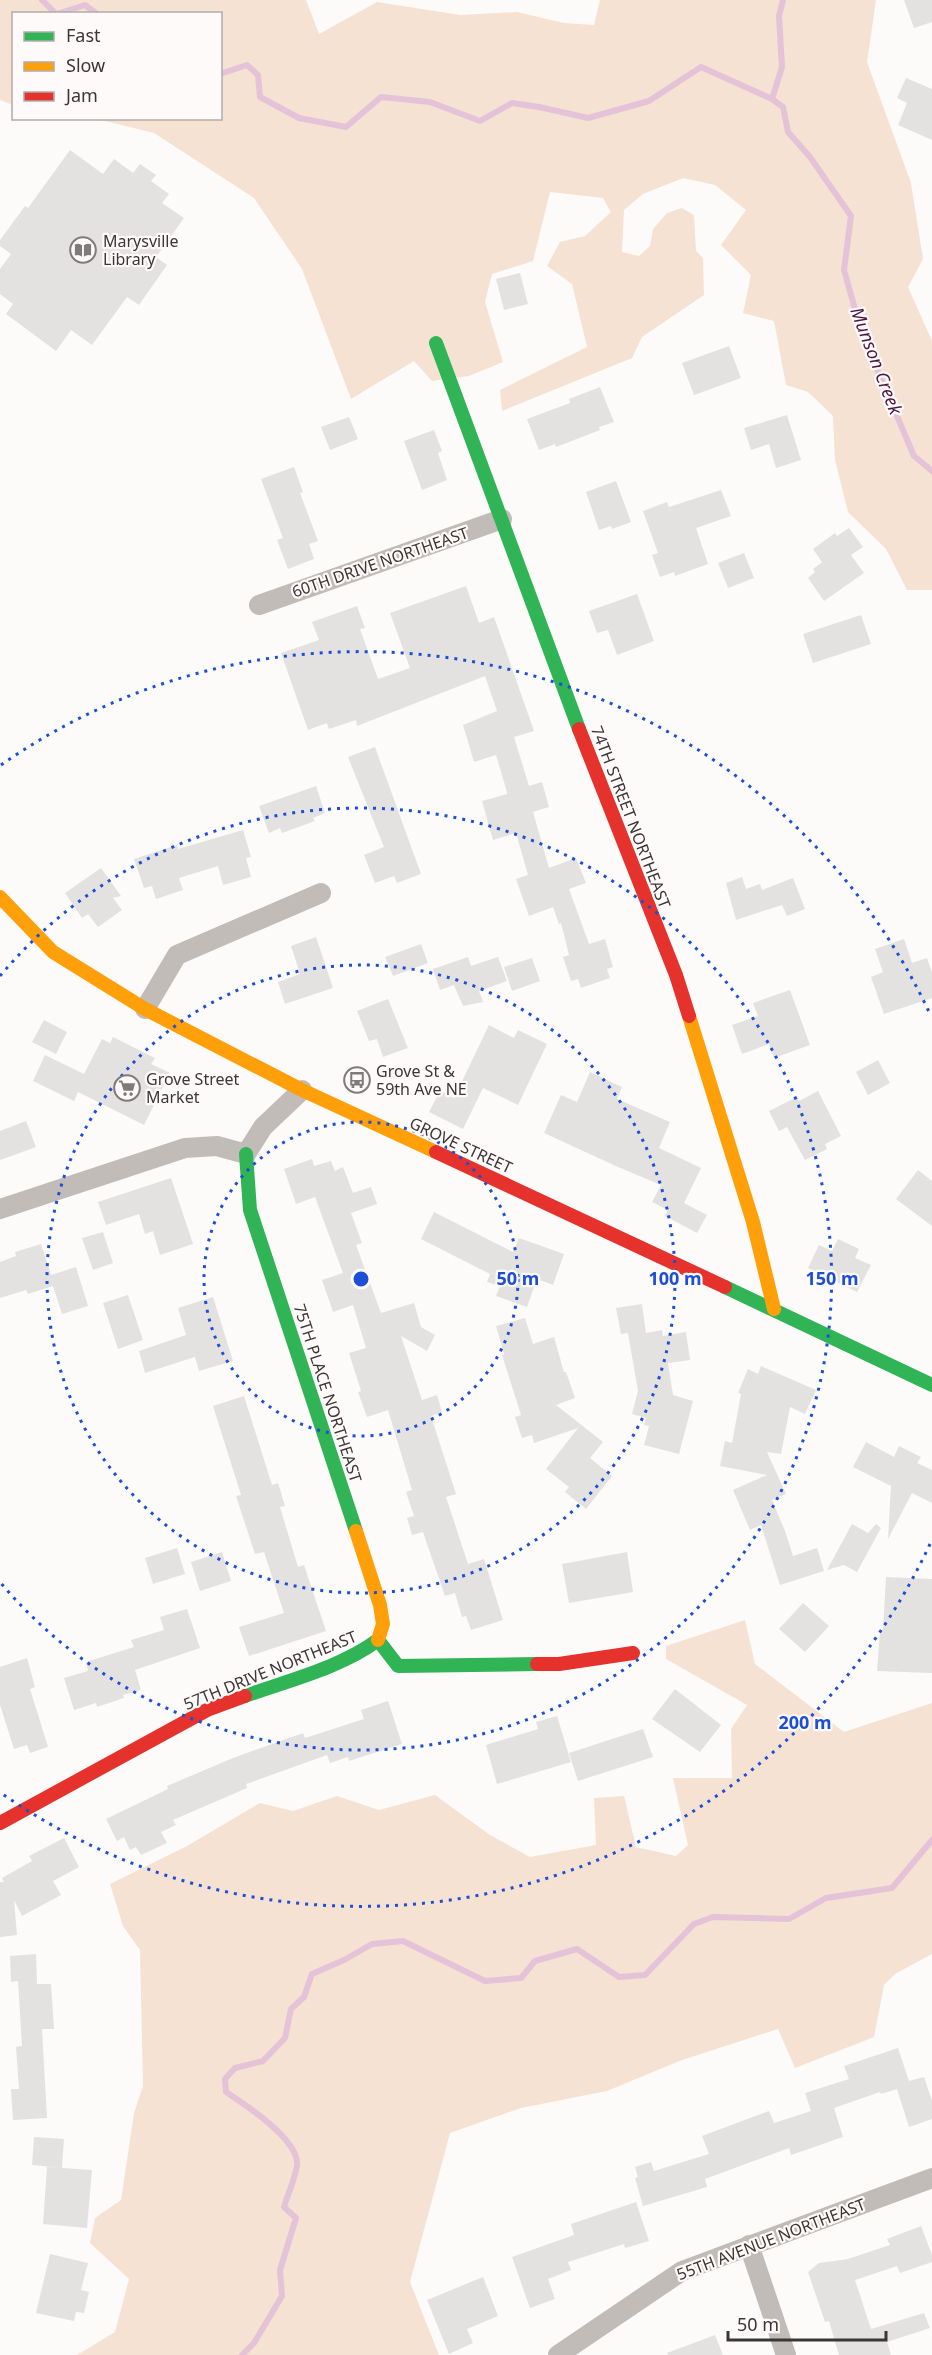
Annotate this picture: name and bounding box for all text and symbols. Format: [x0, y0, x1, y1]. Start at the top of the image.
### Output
legend [12, 12, 222, 120]
text: Fast [66, 23, 101, 47]
text: Slow [66, 53, 105, 77]
text: Jam [64, 83, 98, 107]
place label: Marysville Library [103, 230, 178, 270]
library icon: Marysville Library [68, 235, 98, 265]
water label: Munson Creek [845, 303, 909, 419]
street label: 60TH DRIVE NORTHEAST [289, 521, 471, 603]
street label: 74TH STREET NORTHEAST [586, 723, 676, 912]
place label: Grove St & 59th Ave NE [376, 1060, 467, 1100]
bus stop icon: Grove St & 59th Ave NE [342, 1065, 372, 1095]
place label: Grove Street Market [146, 1068, 240, 1108]
supermarket icon: Grove Street Market [112, 1073, 142, 1103]
street label: GROVE STREET [406, 1112, 516, 1178]
text: 50 m [497, 1266, 539, 1290]
text: 100 m [648, 1266, 702, 1290]
text: 150 m [805, 1266, 859, 1290]
centre of rings [351, 1269, 371, 1289]
street label: 75TH PLACE NORTHEAST [289, 1301, 367, 1485]
street label: 57TH DRIVE NORTHEAST [180, 1625, 360, 1715]
text: 200 m [778, 1710, 832, 1734]
street label: 55TH AVENUE NORTHEAST [674, 2193, 869, 2285]
scale bar [728, 2304, 886, 2342]
text: 50 m [737, 2312, 779, 2336]

